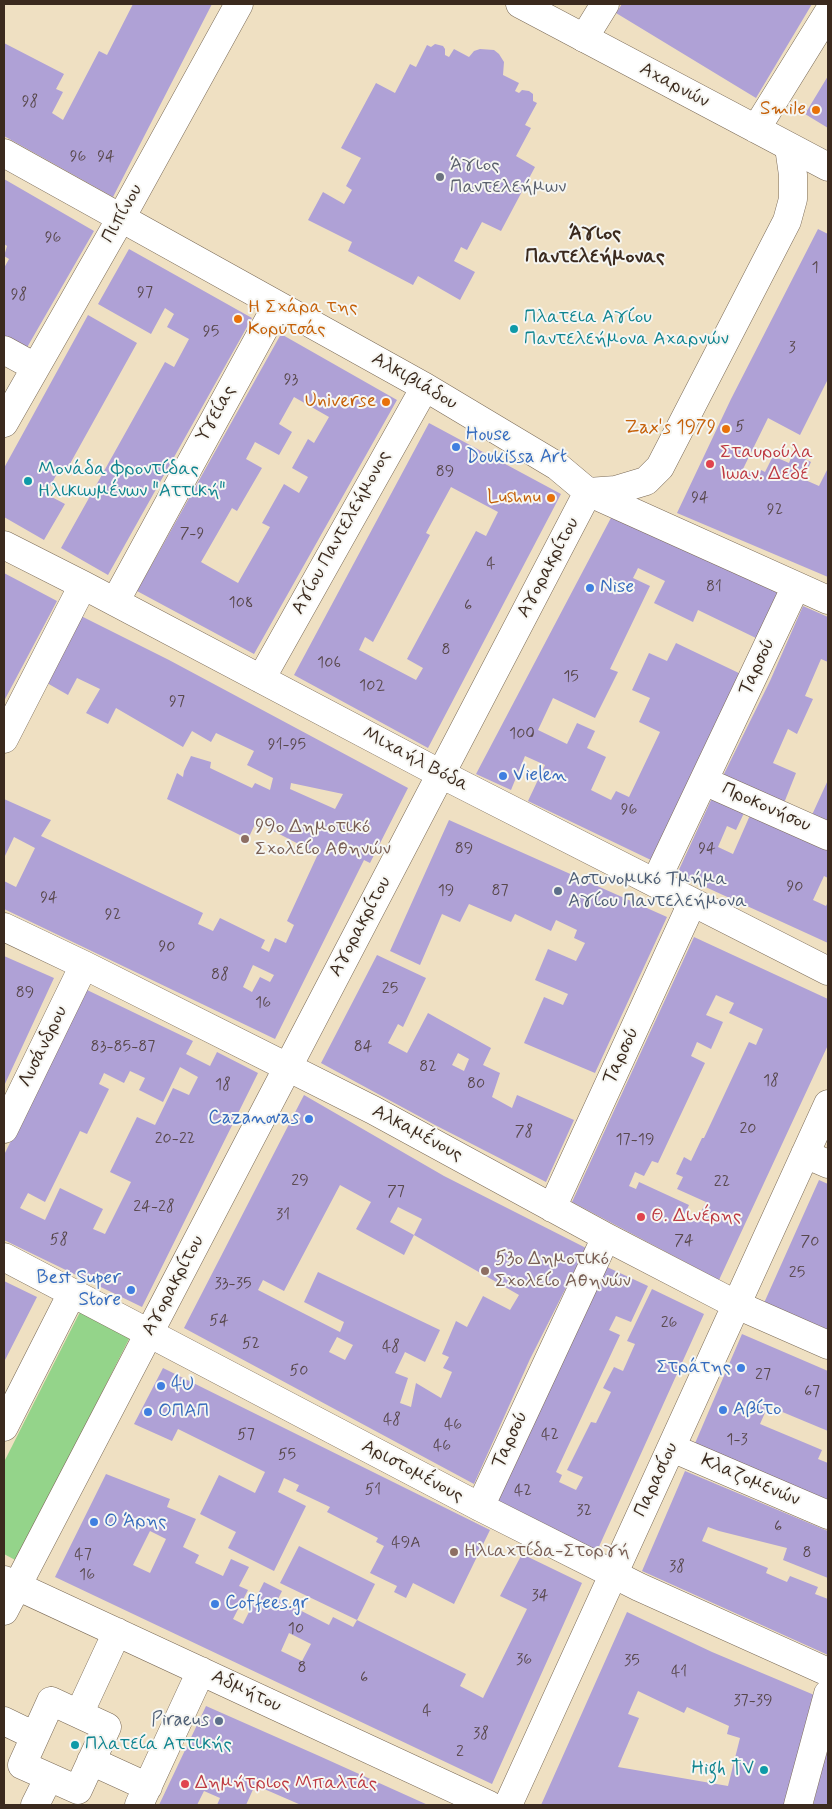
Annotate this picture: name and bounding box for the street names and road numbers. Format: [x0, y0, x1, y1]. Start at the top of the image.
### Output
street label: Αχαρνών [635, 58, 713, 114]
street label: Πιπίνου [98, 181, 148, 247]
street label: Αλκιβιάδου [367, 348, 461, 416]
street label: Υγείας [192, 382, 242, 446]
street label: Αγίου Παντελεήμονος [287, 447, 397, 619]
street label: Αγορακρίτου [513, 514, 585, 622]
street label: Ταρσού [735, 635, 781, 699]
street label: Μιχαήλ Βόδα [358, 722, 472, 798]
street label: Προκονήσου [718, 778, 814, 838]
street label: Αγορακρίτου [325, 873, 397, 981]
street label: Λυσάνδρου [15, 1003, 73, 1091]
street label: Ταρσού [599, 1024, 645, 1088]
street label: Αλκαμένους [368, 1101, 466, 1167]
street label: Αγορακρίτου [138, 1232, 210, 1340]
street label: Ταρσού [488, 1408, 534, 1472]
street label: Αριστομένους [357, 1436, 467, 1508]
street label: Παρασίου [630, 1439, 684, 1521]
street label: Κλαζομενών [697, 1450, 803, 1512]
street label: Αδμήτου [207, 1666, 285, 1718]

